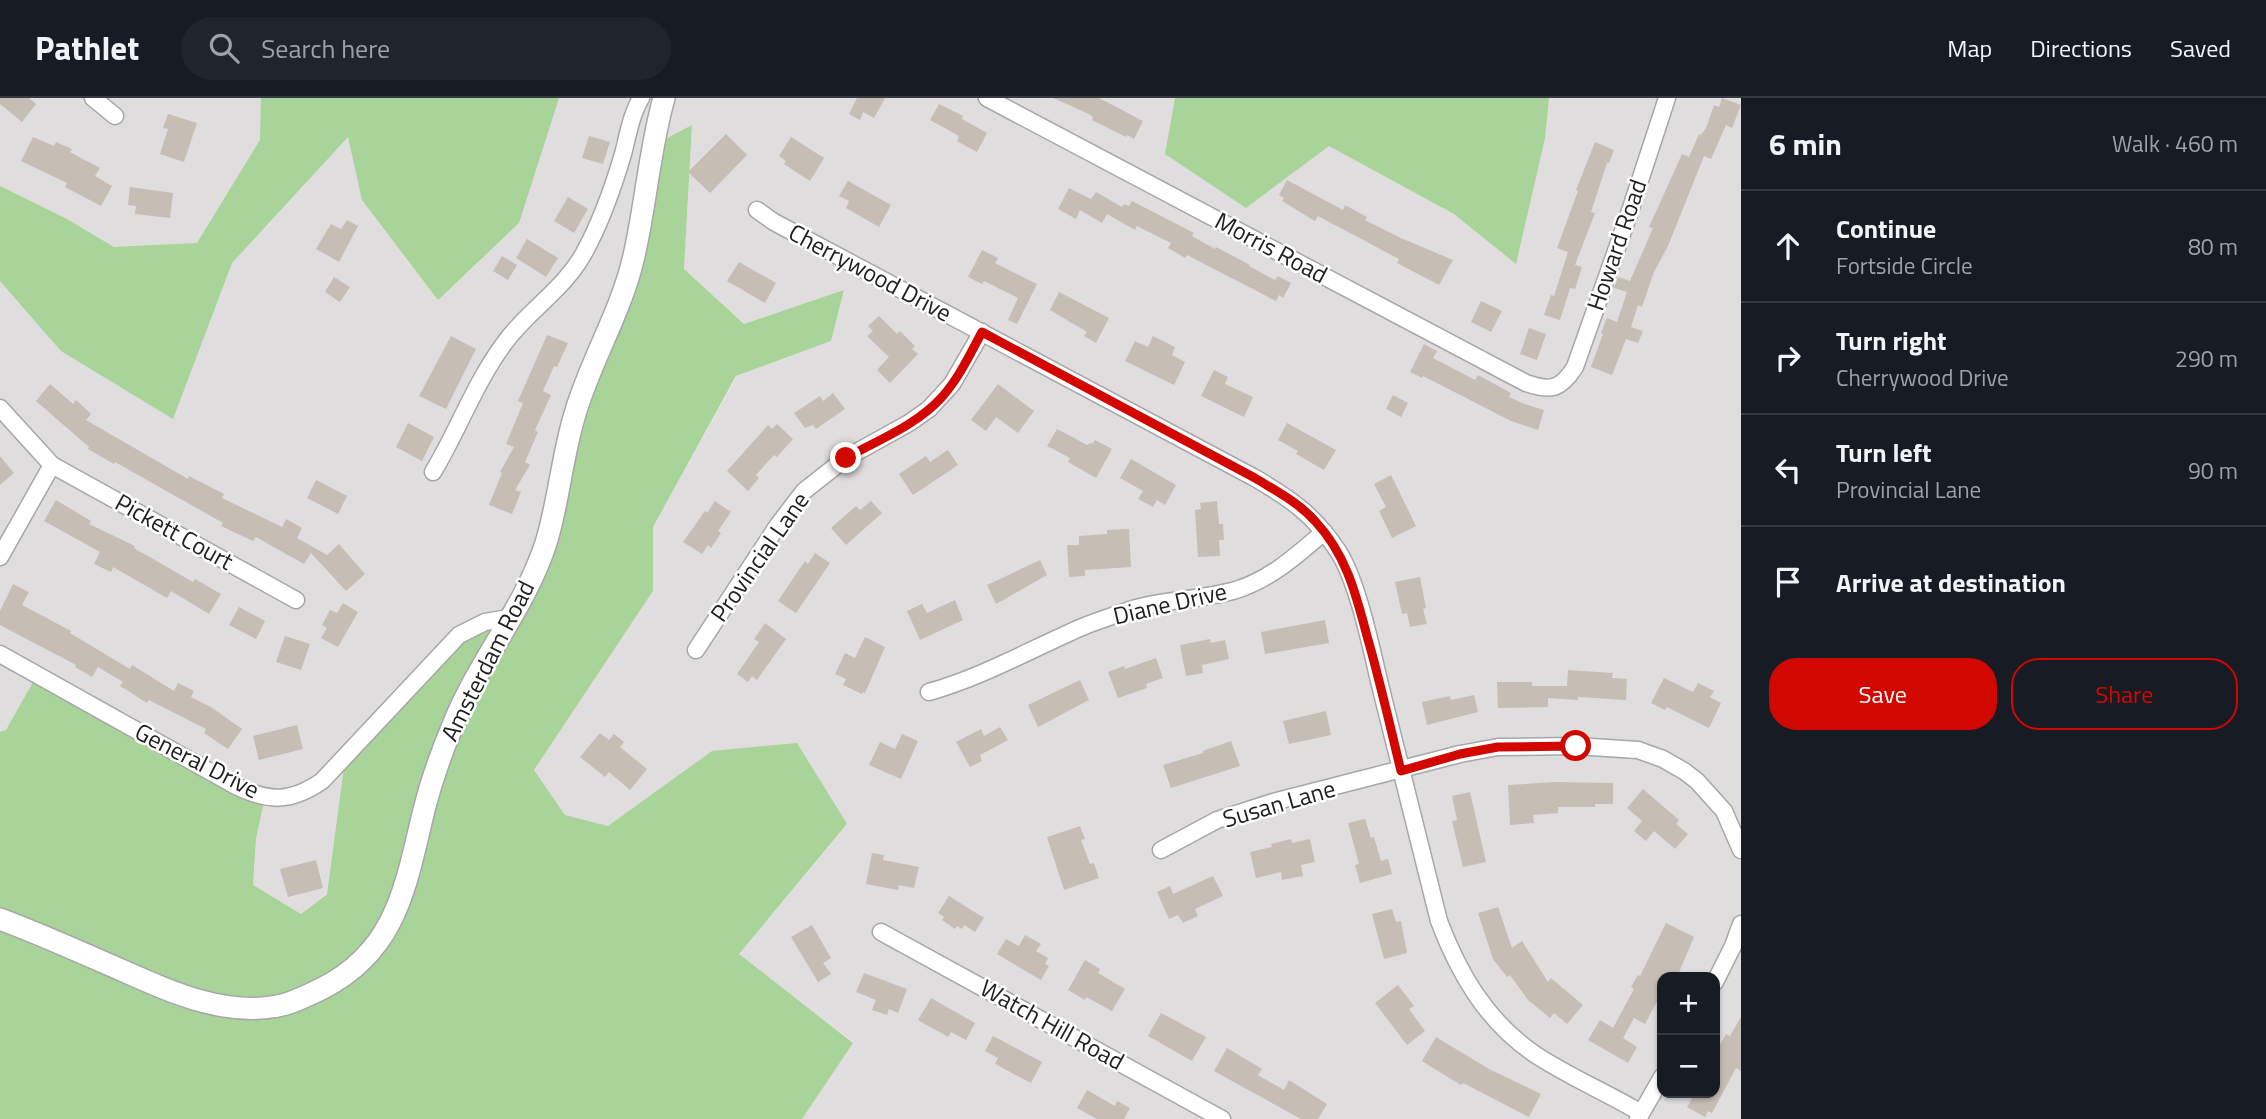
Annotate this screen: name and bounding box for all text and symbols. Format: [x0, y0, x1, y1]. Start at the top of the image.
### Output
search box [181, 17, 671, 80]
text: Pathlet [35, 23, 139, 73]
icon: search [205, 29, 243, 67]
text: Search here [261, 29, 390, 68]
text: Map [1947, 30, 1992, 66]
text: Directions [2030, 30, 2132, 66]
text: Saved [2170, 30, 2231, 66]
text: 6 min [1769, 121, 1842, 167]
text: Walk · 460 m [2112, 126, 2238, 161]
street label: Howard Road [1577, 174, 1655, 315]
street label: Morris Road [1209, 202, 1334, 292]
text: Continue [1836, 209, 1936, 248]
street label: Cherrywood Drive [782, 214, 958, 330]
icon: ahead [1769, 227, 1807, 265]
text: 80 m [2188, 229, 2238, 264]
text: Fortside Circle [1836, 248, 1973, 283]
text: Turn right [1836, 321, 1947, 360]
icon: right [1769, 339, 1807, 377]
text: 290 m [2175, 341, 2238, 376]
text: Cherrywood Drive [1836, 360, 2009, 395]
text: Turn left [1836, 433, 1931, 472]
route end [830, 442, 861, 473]
icon: left [1769, 451, 1807, 489]
text: 90 m [2188, 453, 2238, 488]
text: Provincial Lane [1836, 472, 1981, 507]
street label: Pickett Court [109, 484, 241, 579]
street label: Provincial Lane [701, 484, 817, 629]
icon: arrive [1769, 563, 1807, 601]
text: Arrive at destination [1836, 563, 2066, 602]
street label: Diane Drive [1109, 572, 1230, 634]
street label: Amsterdam Road [431, 574, 543, 747]
button: Save [1769, 658, 1997, 730]
button: Share [2011, 658, 2238, 730]
street label: General Drive [129, 713, 266, 807]
route start [1560, 730, 1591, 761]
street label: Susan Lane [1218, 770, 1339, 836]
street label: Watch Hill Road [974, 970, 1131, 1079]
map controls [1657, 972, 1720, 1098]
button: + [1657, 972, 1720, 1035]
button: − [1657, 1035, 1720, 1098]

